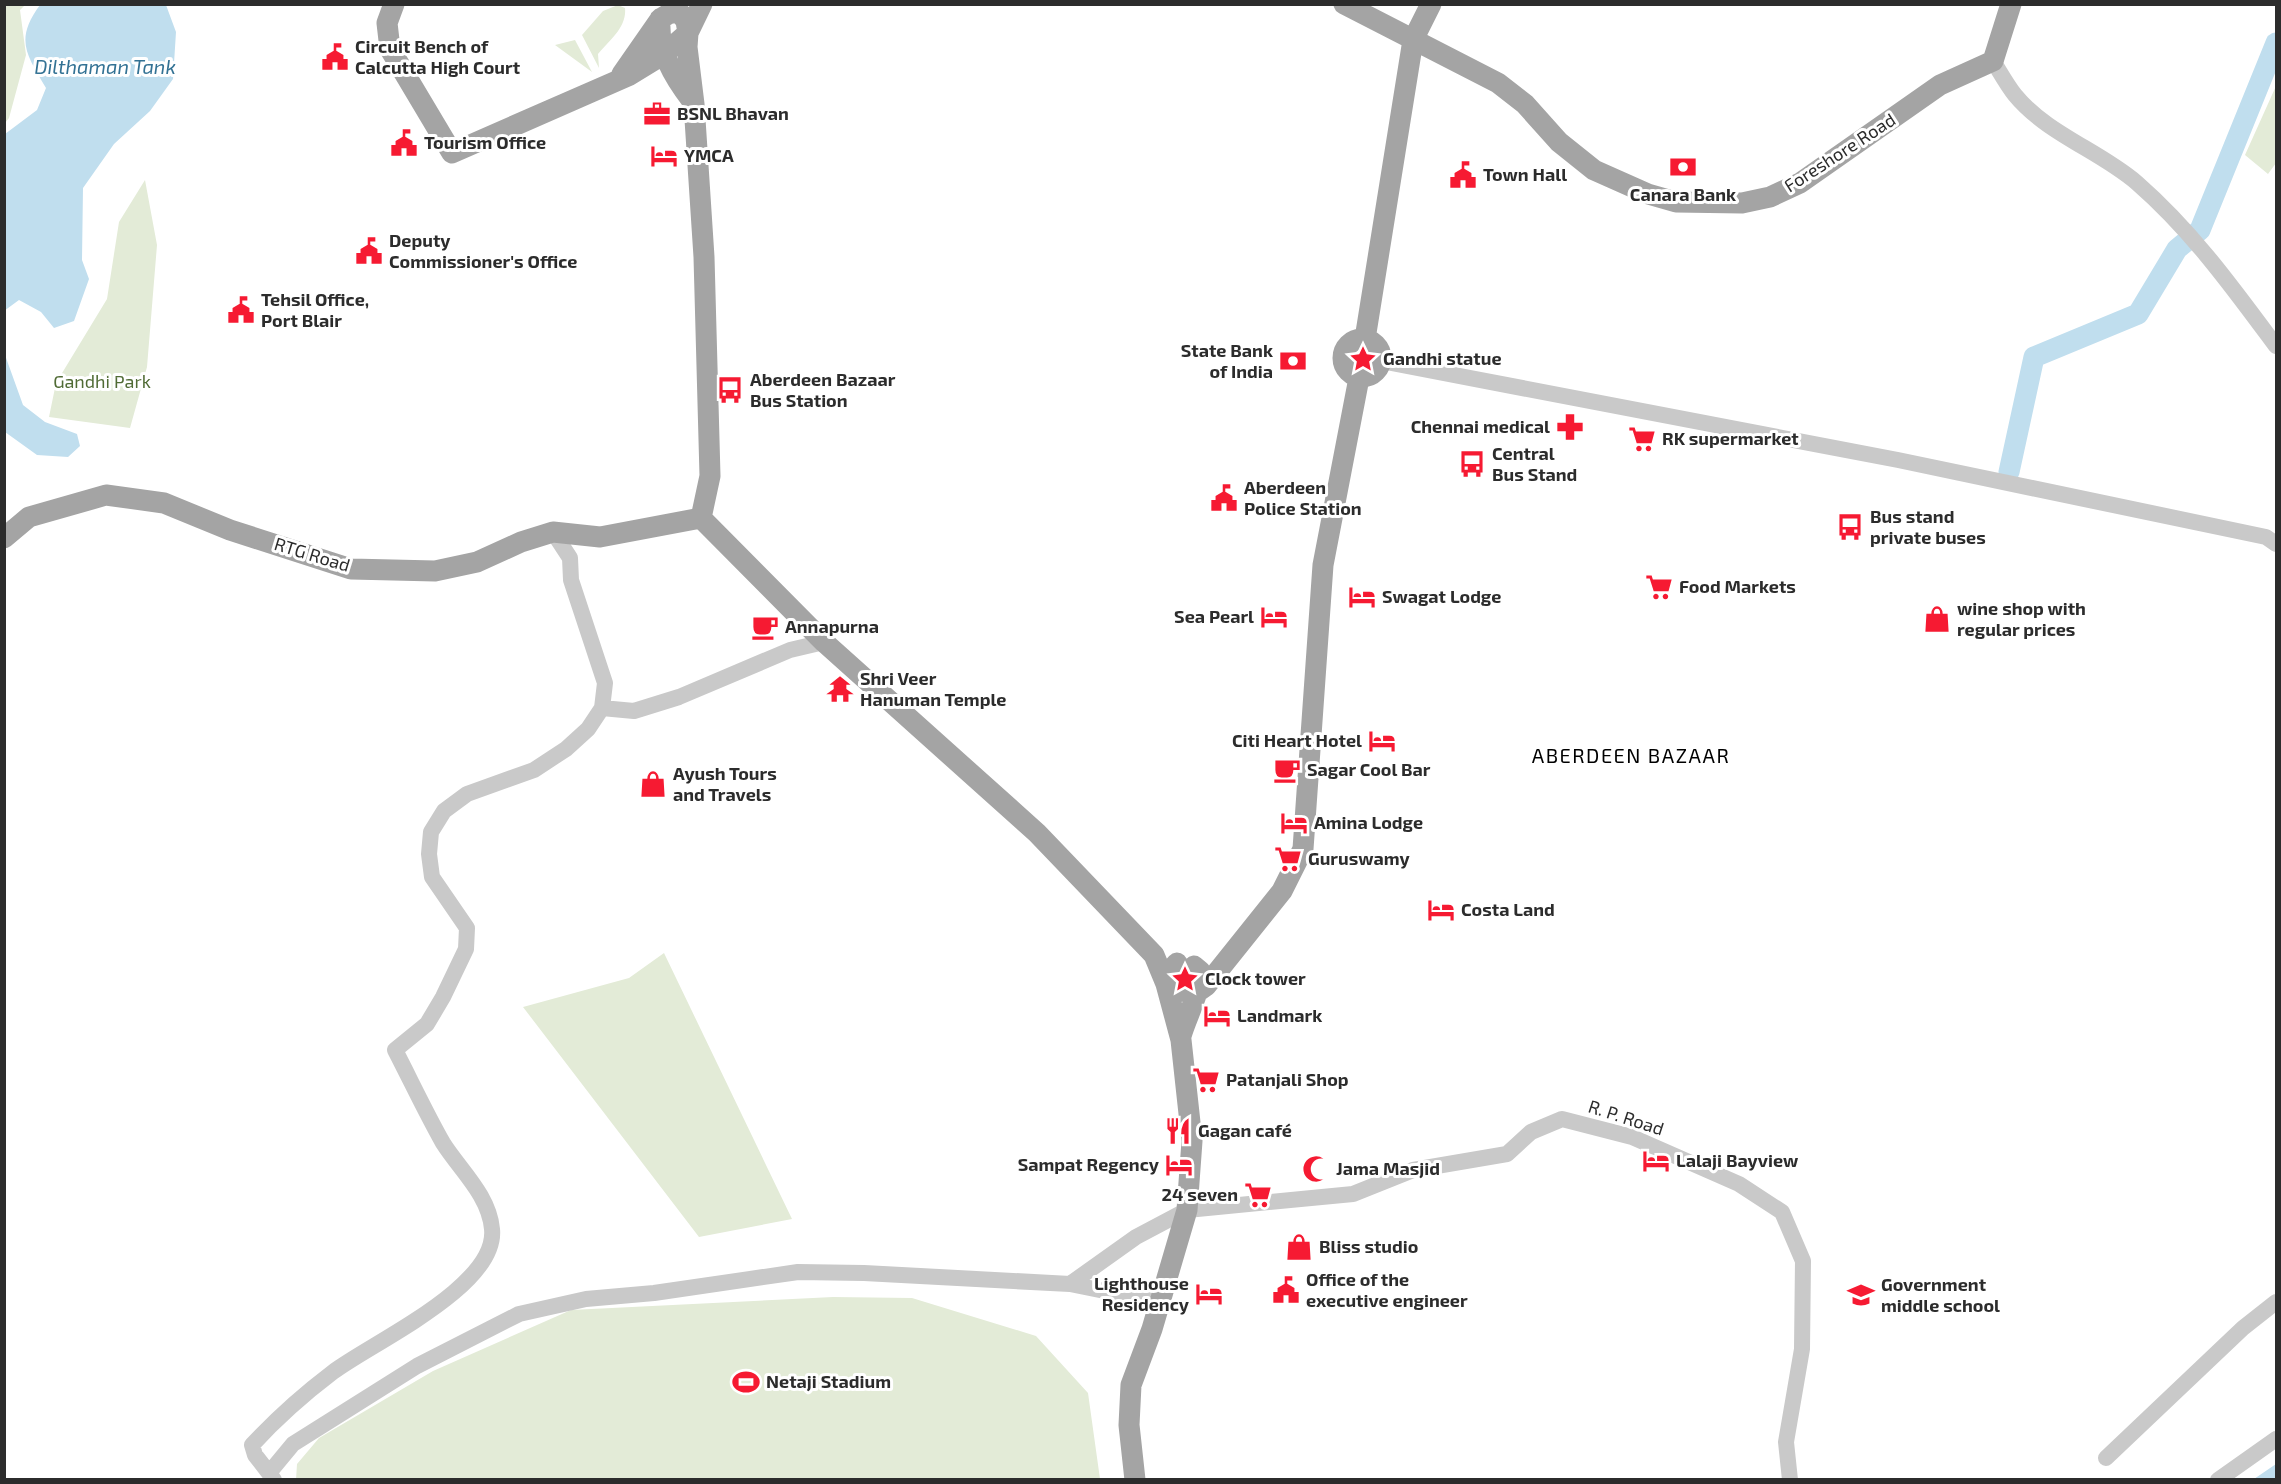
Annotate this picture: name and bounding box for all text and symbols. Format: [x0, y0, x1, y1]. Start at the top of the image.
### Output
place label: Circuit Bench of Calcutta High Court [355, 35, 521, 78]
public building icon: Circuit Bench of Calcutta High Court [320, 42, 350, 72]
water label: Dilthaman Tank [34, 54, 176, 78]
office icon: BSNL Bhavan [642, 99, 672, 129]
place label: BSNL Bhavan [677, 102, 789, 124]
street label: Foreshore Road [1780, 108, 1899, 196]
public building icon: Tourism Office [389, 128, 419, 158]
place label: Tourism Office [424, 131, 546, 153]
hotel icon: YMCA [649, 141, 679, 171]
place label: YMCA [684, 144, 734, 166]
bank icon: Canara Bank [1668, 152, 1698, 182]
public building icon: Town Hall [1448, 160, 1478, 190]
place label: Town Hall [1483, 163, 1567, 185]
place label: Canara Bank [1630, 183, 1736, 205]
place label: Deputy Commissioner's Office [389, 229, 577, 272]
public building icon: Deputy Commissioner's Office [354, 236, 384, 266]
place label: Tehsil Office, Port Blair [261, 288, 369, 331]
public building icon: Tehsil Office, Port Blair [226, 295, 256, 325]
place label: State Bank of India [1181, 339, 1273, 382]
place icon: Gandhi statue [1348, 344, 1378, 374]
bank icon: State Bank of India [1278, 346, 1308, 376]
place label: Gandhi statue [1383, 347, 1502, 369]
place label: Aberdeen Bazaar Bus Station [750, 368, 896, 411]
park label: Gandhi Park [53, 370, 151, 392]
bus stop icon: Aberdeen Bazaar Bus Station [715, 375, 745, 405]
pharmacy icon: Chennai medical [1555, 412, 1585, 442]
place label: Chennai medical [1411, 415, 1550, 437]
supermarket icon: RK supermarket [1627, 424, 1657, 454]
place label: RK supermarket [1662, 427, 1799, 449]
place label: Central Bus Stand [1492, 442, 1577, 485]
bus stop icon: Central Bus Stand [1457, 449, 1487, 479]
place label: Aberdeen Police Station [1244, 476, 1362, 519]
public building icon: Aberdeen Police Station [1209, 483, 1239, 513]
place label: Bus stand private buses [1870, 505, 1986, 548]
bus stop icon: Bus stand private buses [1835, 512, 1865, 542]
street label: RTG Road [272, 532, 353, 576]
supermarket icon: Food Markets [1644, 572, 1674, 602]
place label: Food Markets [1679, 575, 1796, 597]
hotel icon: Swagat Lodge [1347, 582, 1377, 612]
place label: Swagat Lodge [1382, 585, 1501, 607]
place label: wine shop with regular prices [1957, 597, 2086, 640]
hotel icon: Sea Pearl [1259, 602, 1289, 632]
shop icon: wine shop with regular prices [1922, 604, 1952, 634]
place label: Sea Pearl [1174, 605, 1254, 627]
cafe icon: Annapurna [750, 612, 780, 642]
place label: Annapurna [785, 615, 879, 637]
place label: Shri Veer Hanuman Temple [860, 667, 1007, 710]
temple icon: Shri Veer Hanuman Temple [825, 674, 855, 704]
hotel icon: Citi Heart Hotel [1367, 726, 1397, 756]
place label: Citi Heart Hotel [1232, 729, 1362, 751]
district label: ABERDEEN BAZAAR [1532, 743, 1730, 767]
cafe icon: Sagar Cool Bar [1272, 755, 1302, 785]
place label: Sagar Cool Bar [1307, 758, 1431, 780]
place label: Ayush Tours and Travels [673, 762, 777, 805]
shop icon: Ayush Tours and Travels [638, 769, 668, 799]
hotel icon: Amina Lodge [1279, 808, 1309, 838]
place label: Amina Lodge [1314, 811, 1423, 833]
supermarket icon: Guruswamy [1273, 844, 1303, 874]
place label: Guruswamy [1308, 847, 1411, 869]
hotel icon: Costa Land [1426, 895, 1456, 925]
place label: Costa Land [1461, 898, 1555, 920]
place icon: Clock tower [1170, 964, 1200, 994]
place label: Clock tower [1205, 967, 1306, 989]
hotel icon: Landmark [1202, 1001, 1232, 1031]
place label: Landmark [1237, 1004, 1322, 1026]
supermarket icon: Patanjali Shop [1191, 1065, 1221, 1095]
place label: Patanjali Shop [1226, 1068, 1349, 1090]
street label: R. P. Road [1586, 1095, 1667, 1140]
restaurant icon: Gagan café [1163, 1116, 1193, 1146]
place label: Gagan café [1198, 1119, 1292, 1141]
hotel icon: Lalaji Bayview [1641, 1146, 1671, 1176]
place label: Lalaji Bayview [1676, 1149, 1799, 1171]
hotel icon: Sampat Regency [1164, 1150, 1194, 1180]
place label: Sampat Regency [1018, 1153, 1160, 1175]
mosque icon: Jama Masjid [1301, 1154, 1331, 1184]
place label: Jama Masjid [1336, 1157, 1440, 1179]
supermarket icon: 24 seven [1243, 1180, 1273, 1210]
place label: 24 seven [1162, 1183, 1238, 1205]
shop icon: Bliss studio [1284, 1232, 1314, 1262]
place label: Bliss studio [1319, 1235, 1418, 1257]
place label: Office of the executive engineer [1306, 1268, 1468, 1311]
place label: Lighthouse Residency [1094, 1272, 1190, 1315]
place label: Government middle school [1881, 1273, 2000, 1316]
public building icon: Office of the executive engineer [1271, 1275, 1301, 1305]
hotel icon: Lighthouse Residency [1194, 1279, 1224, 1309]
school or university icon: Government middle school [1846, 1280, 1876, 1310]
sports icon: Netaji Stadium [731, 1367, 761, 1397]
place label: Netaji Stadium [766, 1370, 891, 1392]

